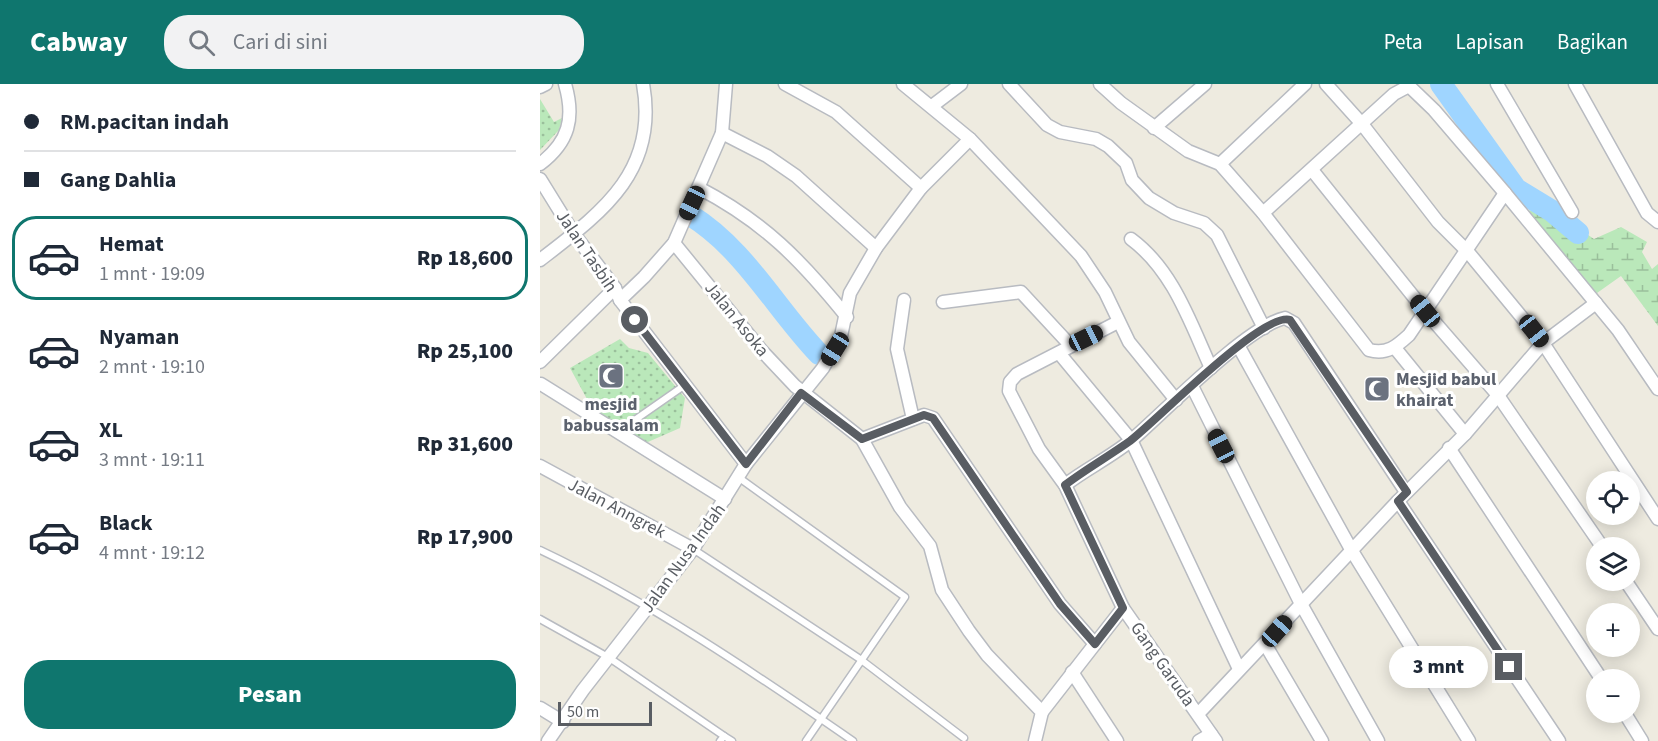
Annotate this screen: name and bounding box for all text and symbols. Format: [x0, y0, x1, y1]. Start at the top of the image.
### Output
search box [164, 15, 584, 69]
text: Cabway [30, 22, 128, 62]
icon: search [185, 26, 218, 59]
text: Cari di sini [233, 26, 328, 58]
text: Peta [1384, 27, 1423, 57]
text: Lapisan [1456, 27, 1524, 57]
text: Bagikan [1557, 27, 1628, 57]
text: RM.pacitan indah [60, 106, 229, 138]
text: Gang Dahlia [60, 164, 176, 196]
car [676, 183, 708, 223]
street label: Jalan Tasbih [550, 205, 623, 297]
text: Hemat [99, 228, 164, 260]
icon: car [27, 231, 81, 285]
text: Rp 18,600 [417, 242, 513, 274]
text: 1 mnt · 19:09 [99, 260, 205, 288]
street label: Jalan Asoka [699, 276, 775, 362]
car [1407, 291, 1443, 331]
route start [621, 306, 648, 333]
car [1516, 311, 1552, 351]
text: Nyaman [99, 321, 179, 353]
car [1066, 322, 1106, 354]
icon: car [27, 324, 81, 378]
car [818, 329, 852, 369]
text: Rp 25,100 [417, 335, 513, 367]
text: 2 mnt · 19:10 [99, 353, 205, 381]
mosque icon: mesjid babussalam [596, 361, 626, 391]
place label: Mesjid babul khairat [1396, 367, 1496, 413]
mosque icon: Mesjid babul khairat [1362, 374, 1392, 404]
place label: mesjid babussalam [563, 392, 659, 438]
text: XL [99, 414, 123, 446]
icon: car [27, 417, 81, 471]
car [1205, 426, 1237, 466]
text: Rp 31,600 [417, 428, 513, 460]
text: 3 mnt · 19:11 [99, 446, 205, 474]
map controls [1586, 471, 1640, 723]
button: locate [1586, 471, 1640, 525]
street label: Jalan Anngrek [564, 472, 670, 545]
street label: Jalan Nusa Indah [635, 498, 732, 618]
text: Black [99, 507, 153, 539]
icon: car [27, 510, 81, 564]
text: Rp 17,900 [417, 521, 513, 553]
button: layers [1586, 537, 1640, 591]
text: 4 mnt · 19:12 [99, 539, 205, 567]
button: + [1586, 603, 1640, 657]
car [1258, 612, 1296, 650]
street label: Gang Garuda [1124, 617, 1201, 712]
callout: 3 mnt [1389, 646, 1488, 688]
text: 3 mnt [1413, 653, 1464, 681]
route end [1495, 653, 1522, 680]
button: Pesan [24, 660, 516, 729]
button: − [1586, 669, 1640, 723]
scale bar [558, 699, 652, 726]
text: 50 m [567, 701, 599, 723]

